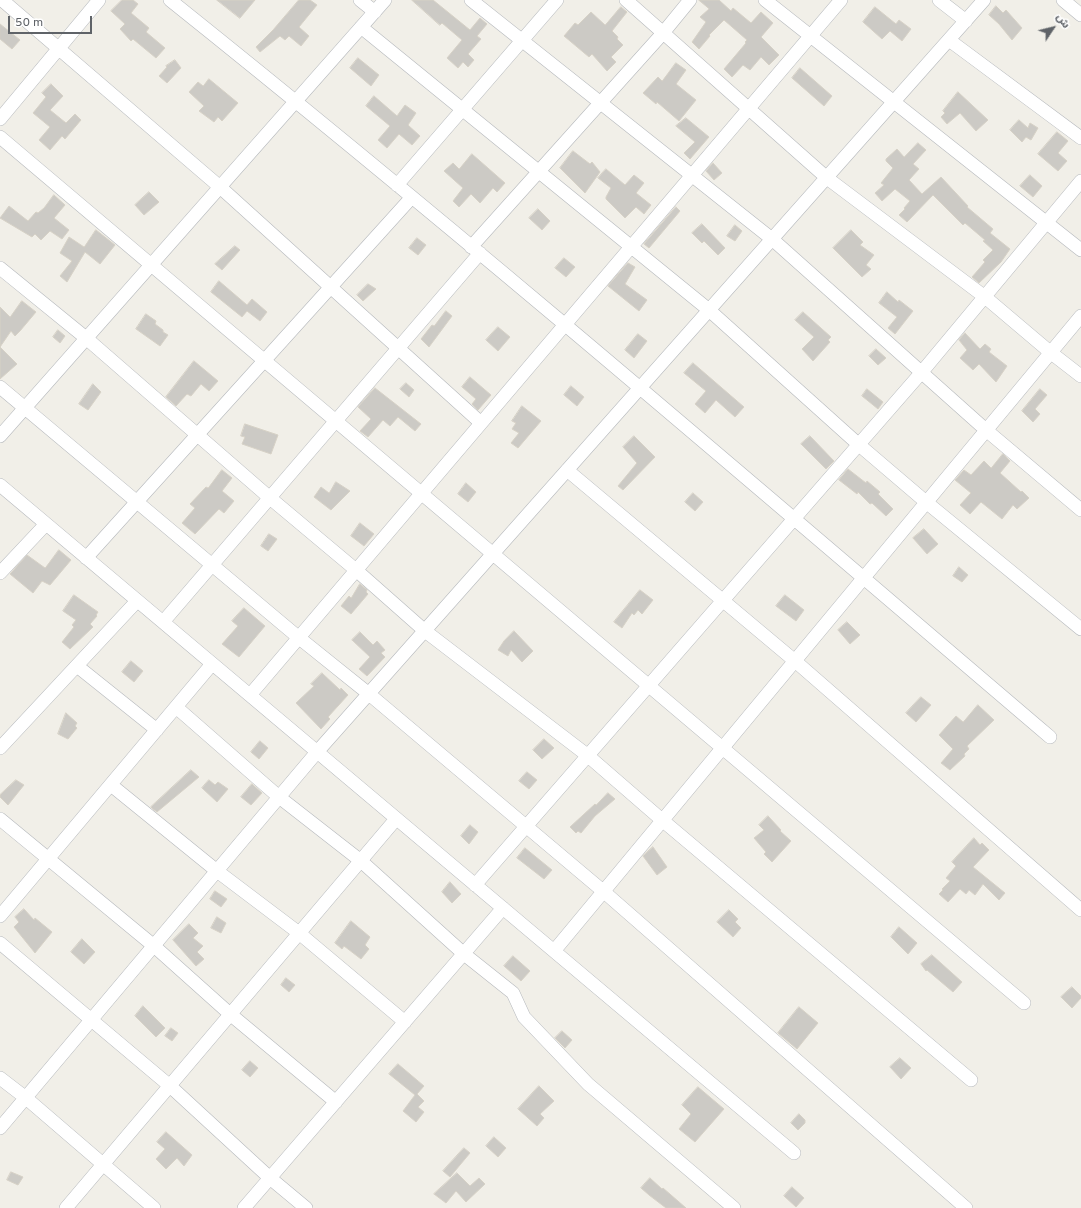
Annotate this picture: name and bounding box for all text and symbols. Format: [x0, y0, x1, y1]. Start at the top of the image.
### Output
scale bar [10, 8, 94, 34]
north arrow [1033, 8, 1073, 48]
text: ش [1053, 11, 1073, 31]
text: 50 m [15, 15, 43, 31]

